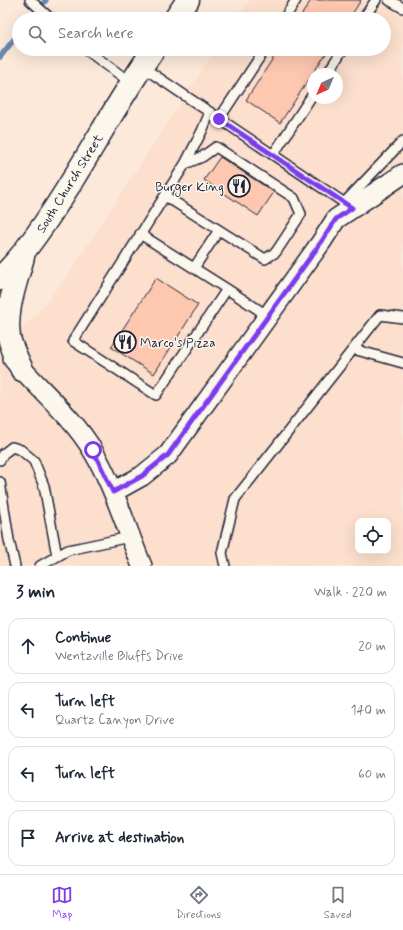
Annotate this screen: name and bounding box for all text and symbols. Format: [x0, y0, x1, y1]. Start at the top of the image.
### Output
search box [12, 12, 391, 56]
icon: search [26, 23, 48, 45]
text: Search here [58, 24, 134, 44]
north arrow [307, 68, 343, 104]
route end [210, 110, 228, 128]
street label: South Church Street [33, 131, 108, 236]
restaurant icon: Burger King [226, 173, 252, 199]
place label: Burger King [155, 179, 224, 197]
restaurant icon: Marco's Pizza [112, 329, 138, 355]
place label: Marco's Pizza [140, 335, 216, 352]
route start [84, 441, 102, 459]
map controls [355, 518, 391, 554]
button: locate [355, 518, 391, 554]
text: 3 min [16, 581, 55, 603]
text: Walk · 220 m [314, 584, 387, 601]
text: Continue [55, 628, 111, 648]
icon: ahead [17, 635, 39, 657]
text: 20 m [358, 638, 386, 655]
text: Wentzville Bluffs Drive [55, 648, 183, 665]
text: Turn left [55, 692, 115, 712]
icon: left [17, 699, 39, 721]
text: 140 m [351, 702, 386, 719]
text: Quartz Canyon Drive [55, 712, 175, 729]
icon: left [17, 763, 39, 785]
text: Turn left [55, 764, 115, 784]
text: 60 m [358, 766, 386, 783]
icon: arrive [17, 827, 39, 849]
text: Arrive at destination [55, 828, 184, 848]
tab: Map [51, 884, 73, 922]
tab: Directions [176, 884, 221, 922]
tab: Saved [324, 884, 352, 922]

